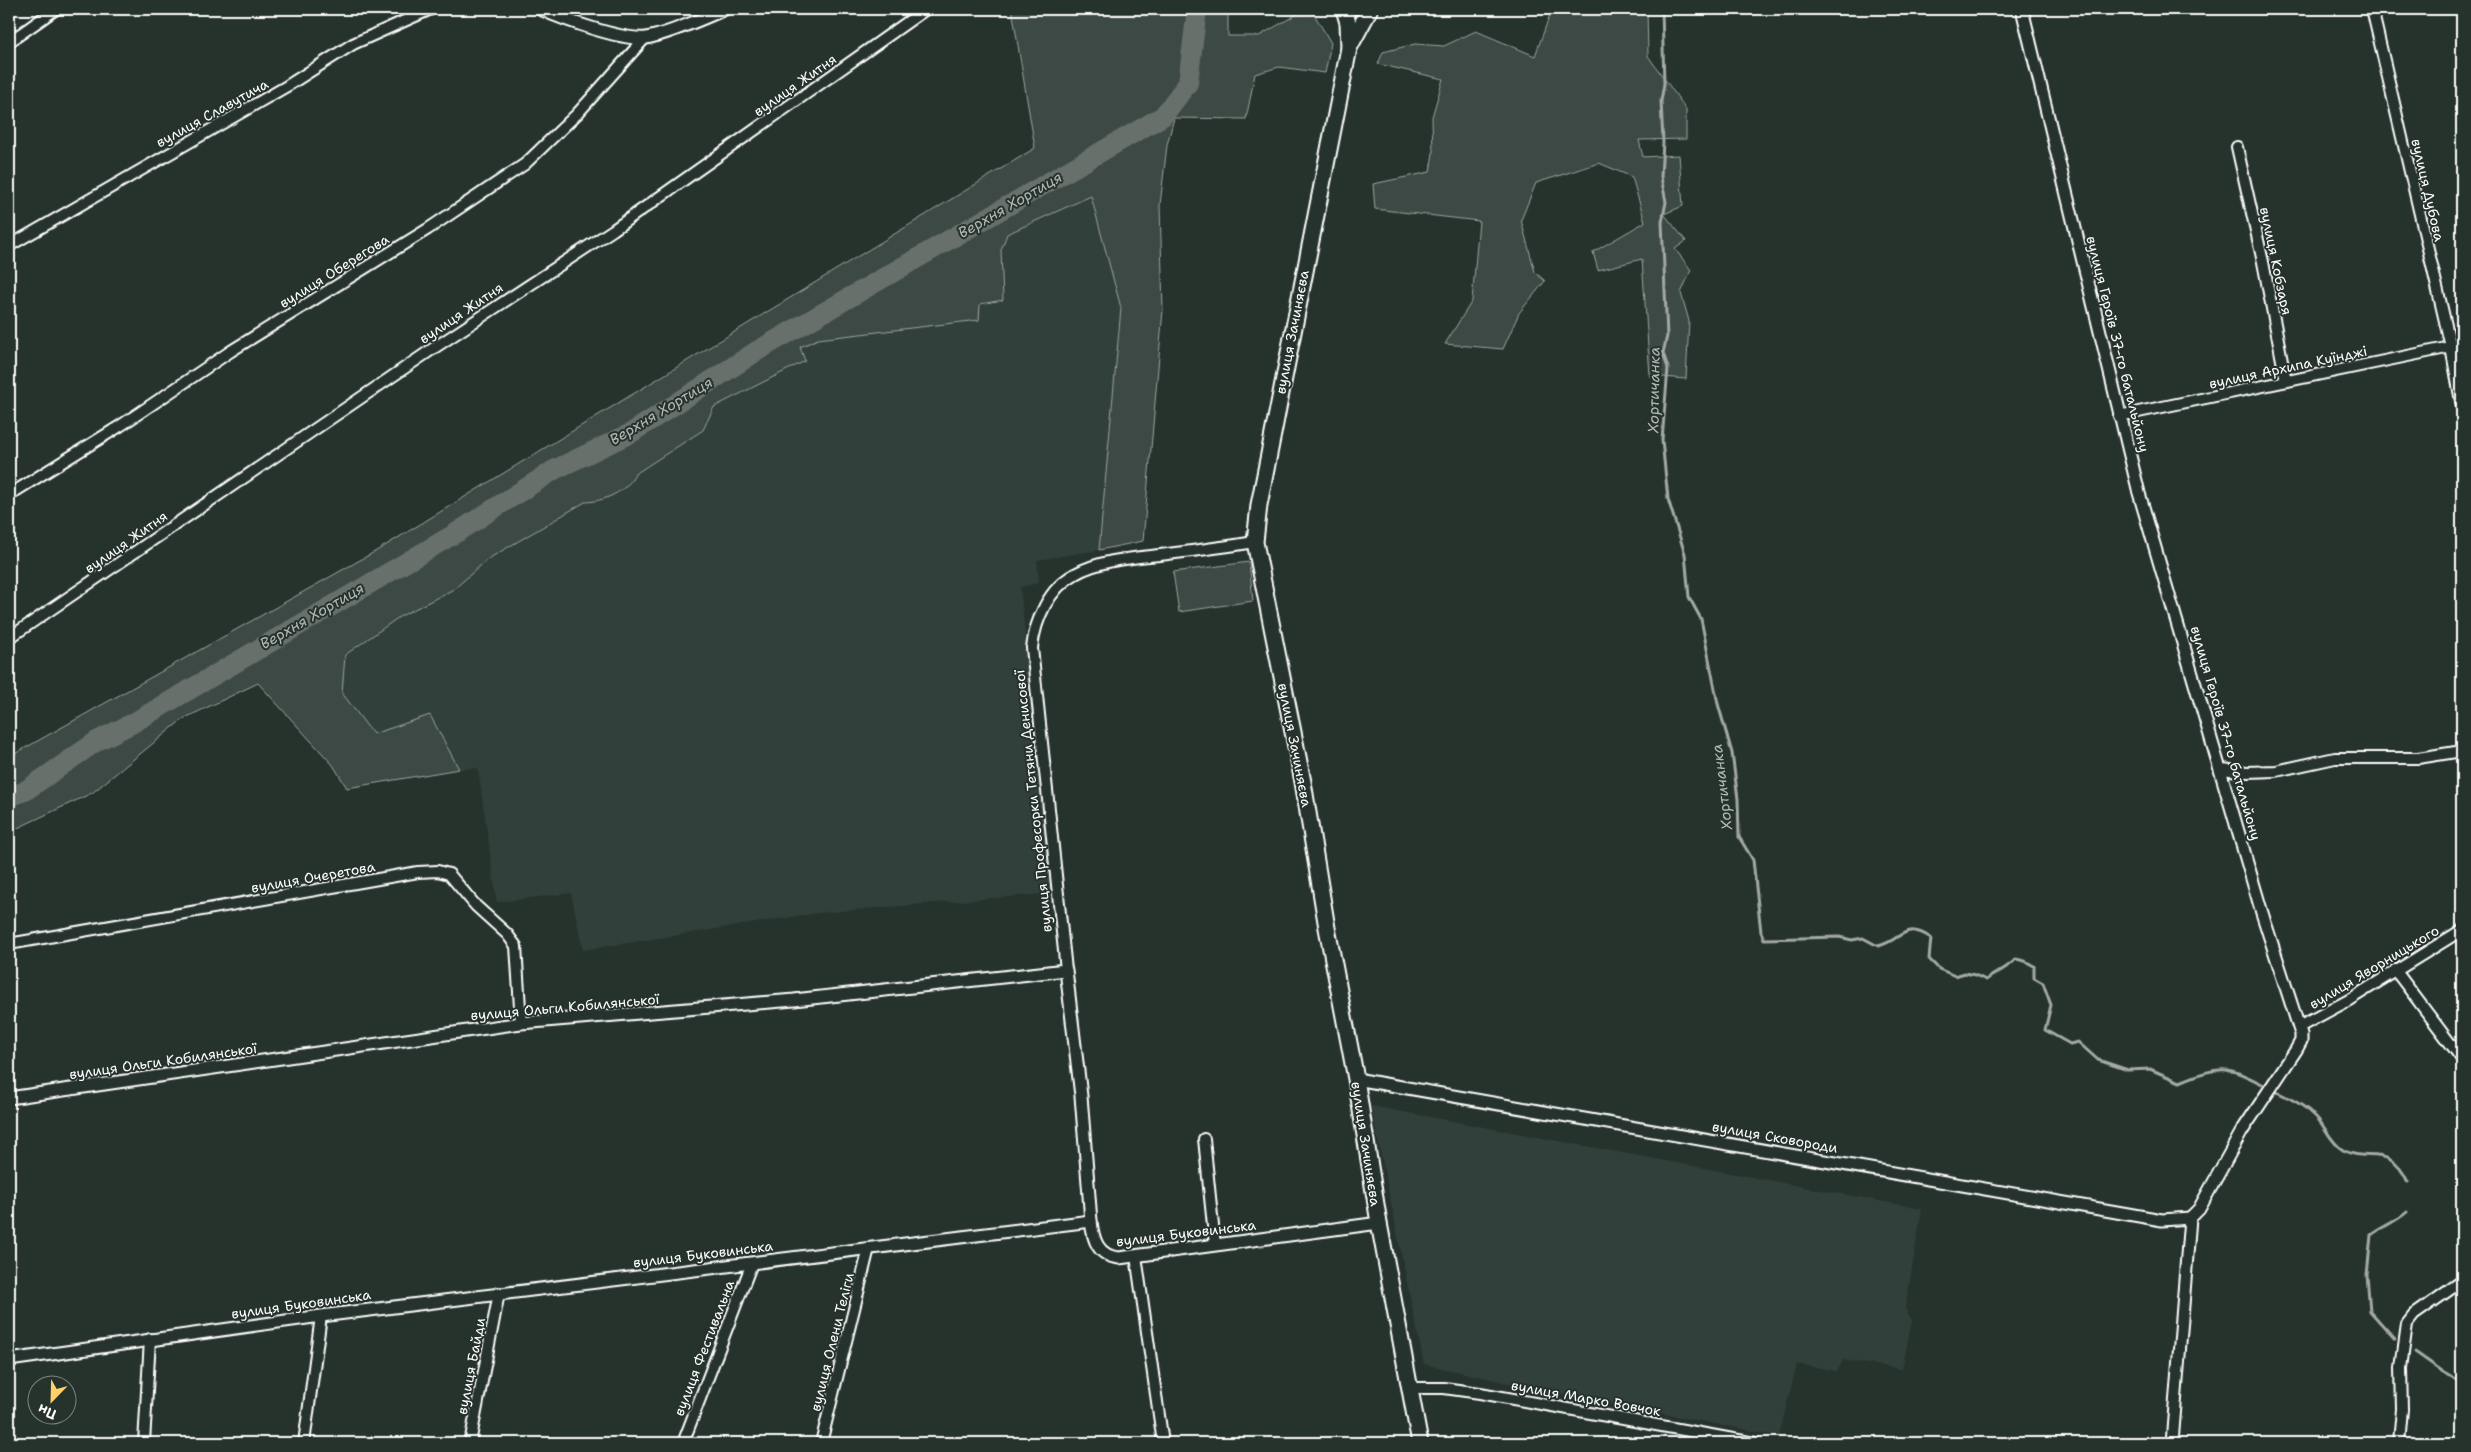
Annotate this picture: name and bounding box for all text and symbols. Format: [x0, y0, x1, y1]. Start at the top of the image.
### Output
street label: вулиця Житня [750, 50, 840, 120]
street label: вулиця Славутича [153, 75, 272, 151]
street label: вулиця Дубова [2407, 137, 2449, 243]
water label: Верхня Хортиця [954, 167, 1066, 243]
street label: вулиця Кобзаря [2256, 205, 2296, 317]
street label: вулиця Оберегова [276, 230, 392, 312]
street label: вулиця Героїв 37-го батальйону [2082, 234, 2154, 454]
street label: вулиця Зачиняєва [1271, 268, 1313, 396]
street label: вулиця Житня [416, 278, 506, 348]
street label: вулиця Архипа Куїнджі [2207, 341, 2369, 393]
water label: Хортичанка [1643, 347, 1665, 434]
water label: Верхня Хортиця [606, 372, 716, 450]
street label: вулиця Житня [81, 507, 171, 577]
water label: Верхня Хортиця [256, 578, 368, 654]
street label: вулиця Героїв 37-го батальйону [2187, 624, 2265, 842]
street label: вулиця Професорки Тетяни Денисової [1010, 668, 1056, 933]
street label: вулиця Зачиняєва [1274, 681, 1316, 809]
water label: Хортичанка [1707, 743, 1737, 832]
street label: вулиця Очеретова [250, 857, 377, 897]
street label: вулиця Яворницького [2306, 921, 2442, 1013]
street label: вулиця Ольги Кобилянської [470, 990, 661, 1024]
street label: вулиця Ольги Кобилянської [68, 1039, 259, 1083]
street label: вулиця Зачиняєва [1347, 1080, 1385, 1208]
street label: вулиця Сковороди [1711, 1117, 1839, 1157]
street label: вулиця Буковинська [1115, 1215, 1257, 1251]
street label: вулиця Буковинська [632, 1236, 774, 1272]
street label: вулиця Олени Теліги [806, 1271, 858, 1413]
street label: вулиця Фестивальна [670, 1277, 738, 1419]
street label: вулиця Буковинська [230, 1285, 372, 1323]
street label: вулиця Байди [453, 1316, 489, 1416]
north arrow [28, 1374, 78, 1424]
street label: вулиця Марко Вовчок [1510, 1376, 1663, 1420]
text: Пн [35, 1400, 59, 1424]

